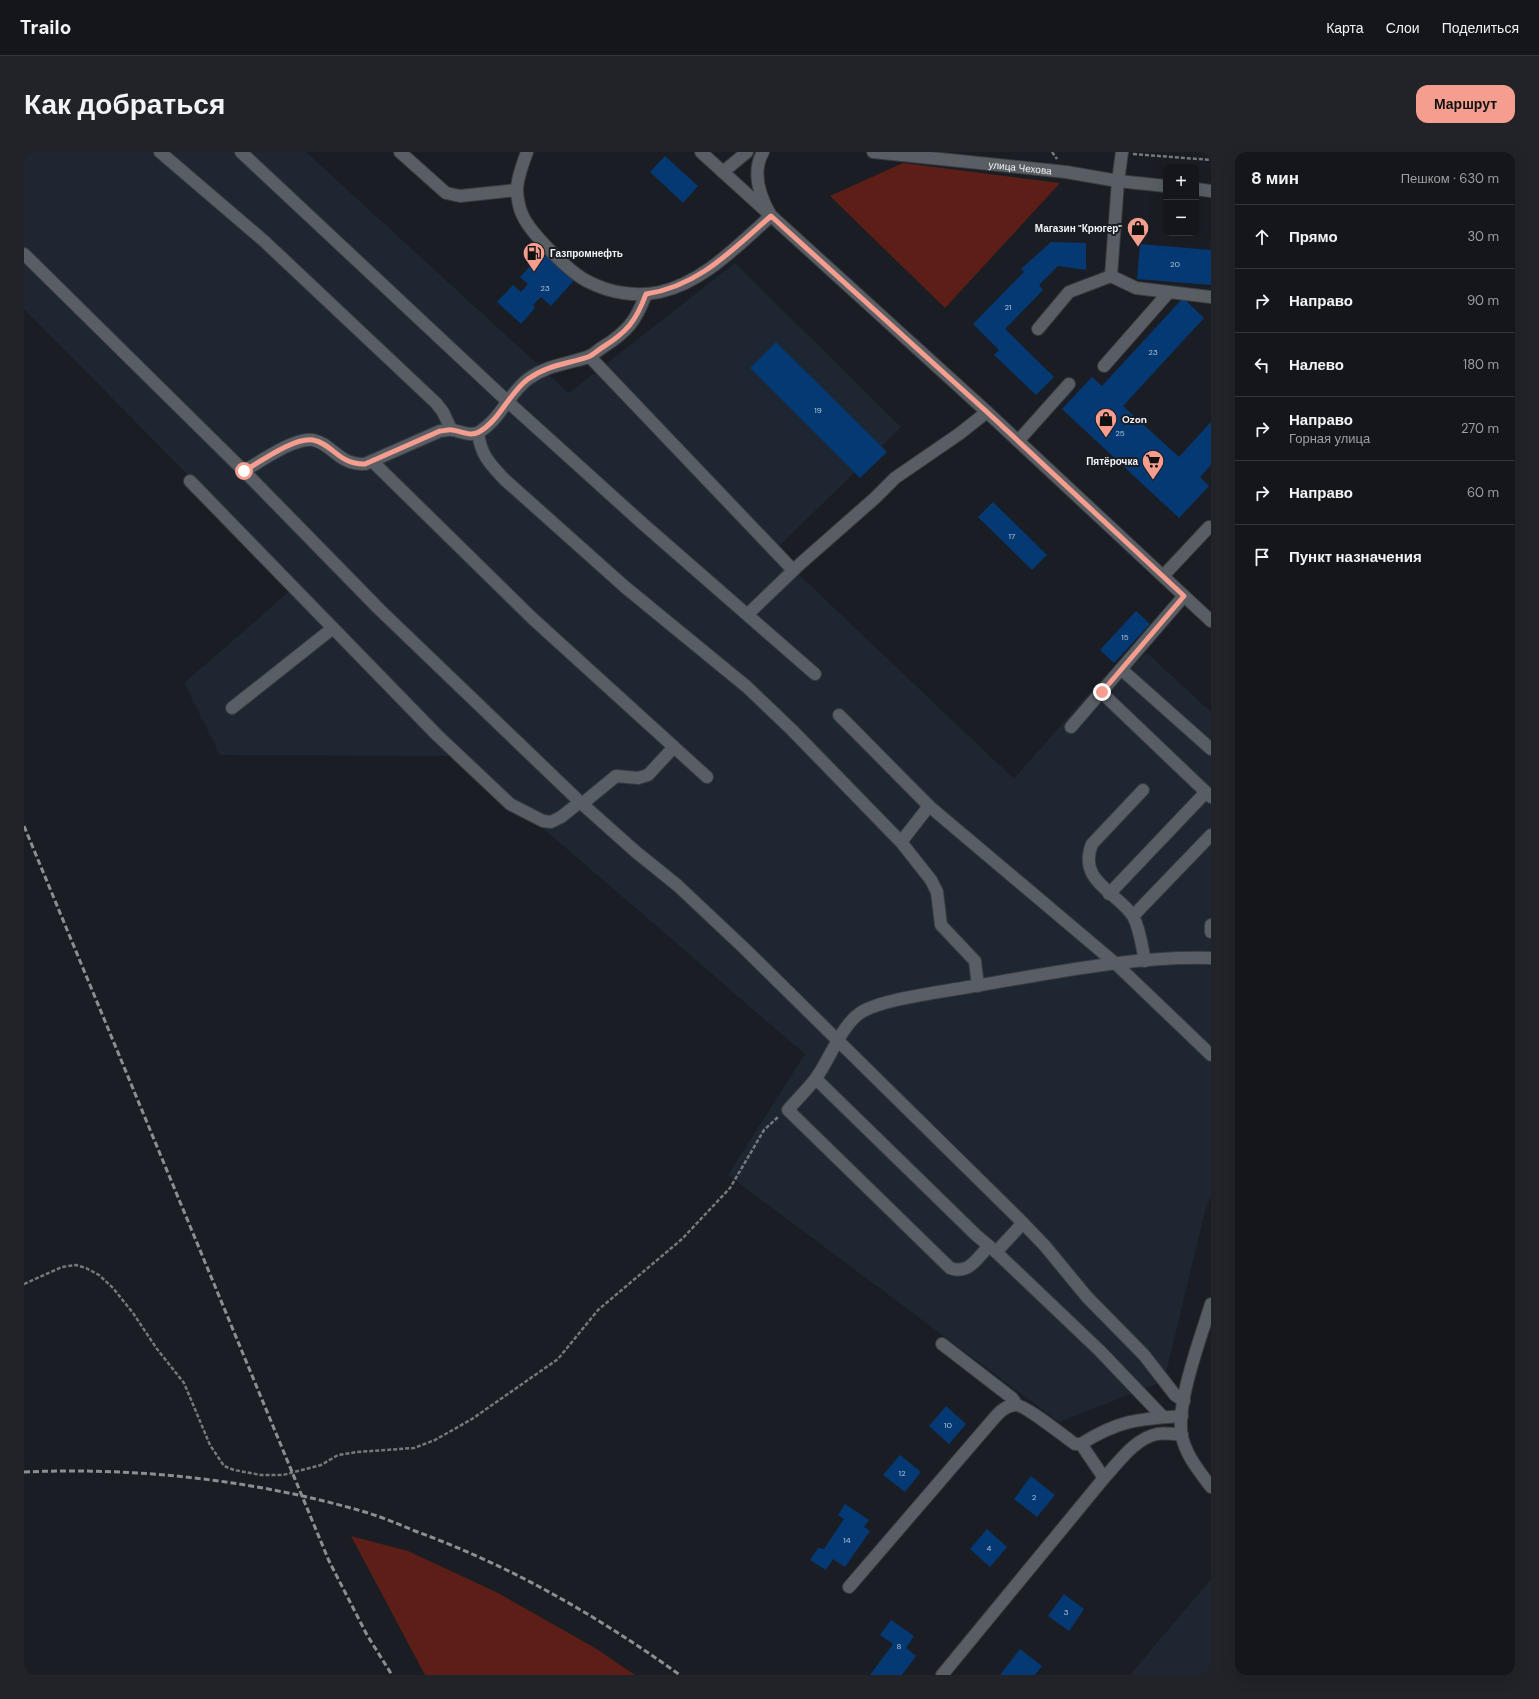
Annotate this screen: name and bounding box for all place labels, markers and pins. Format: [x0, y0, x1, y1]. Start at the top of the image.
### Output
shop icon: Магазин "Крюгер" [1125, 215, 1151, 248]
place label: Магазин "Крюгер" [1035, 222, 1122, 235]
fuel station icon: Газпромнефть [521, 240, 547, 273]
place label: Газпромнефть [550, 247, 623, 260]
shop icon: Ozon [1093, 406, 1119, 439]
place label: Ozon [1122, 413, 1147, 426]
supermarket icon: Пятёрочка [1140, 448, 1166, 481]
place label: Пятёрочка [1086, 455, 1138, 468]

